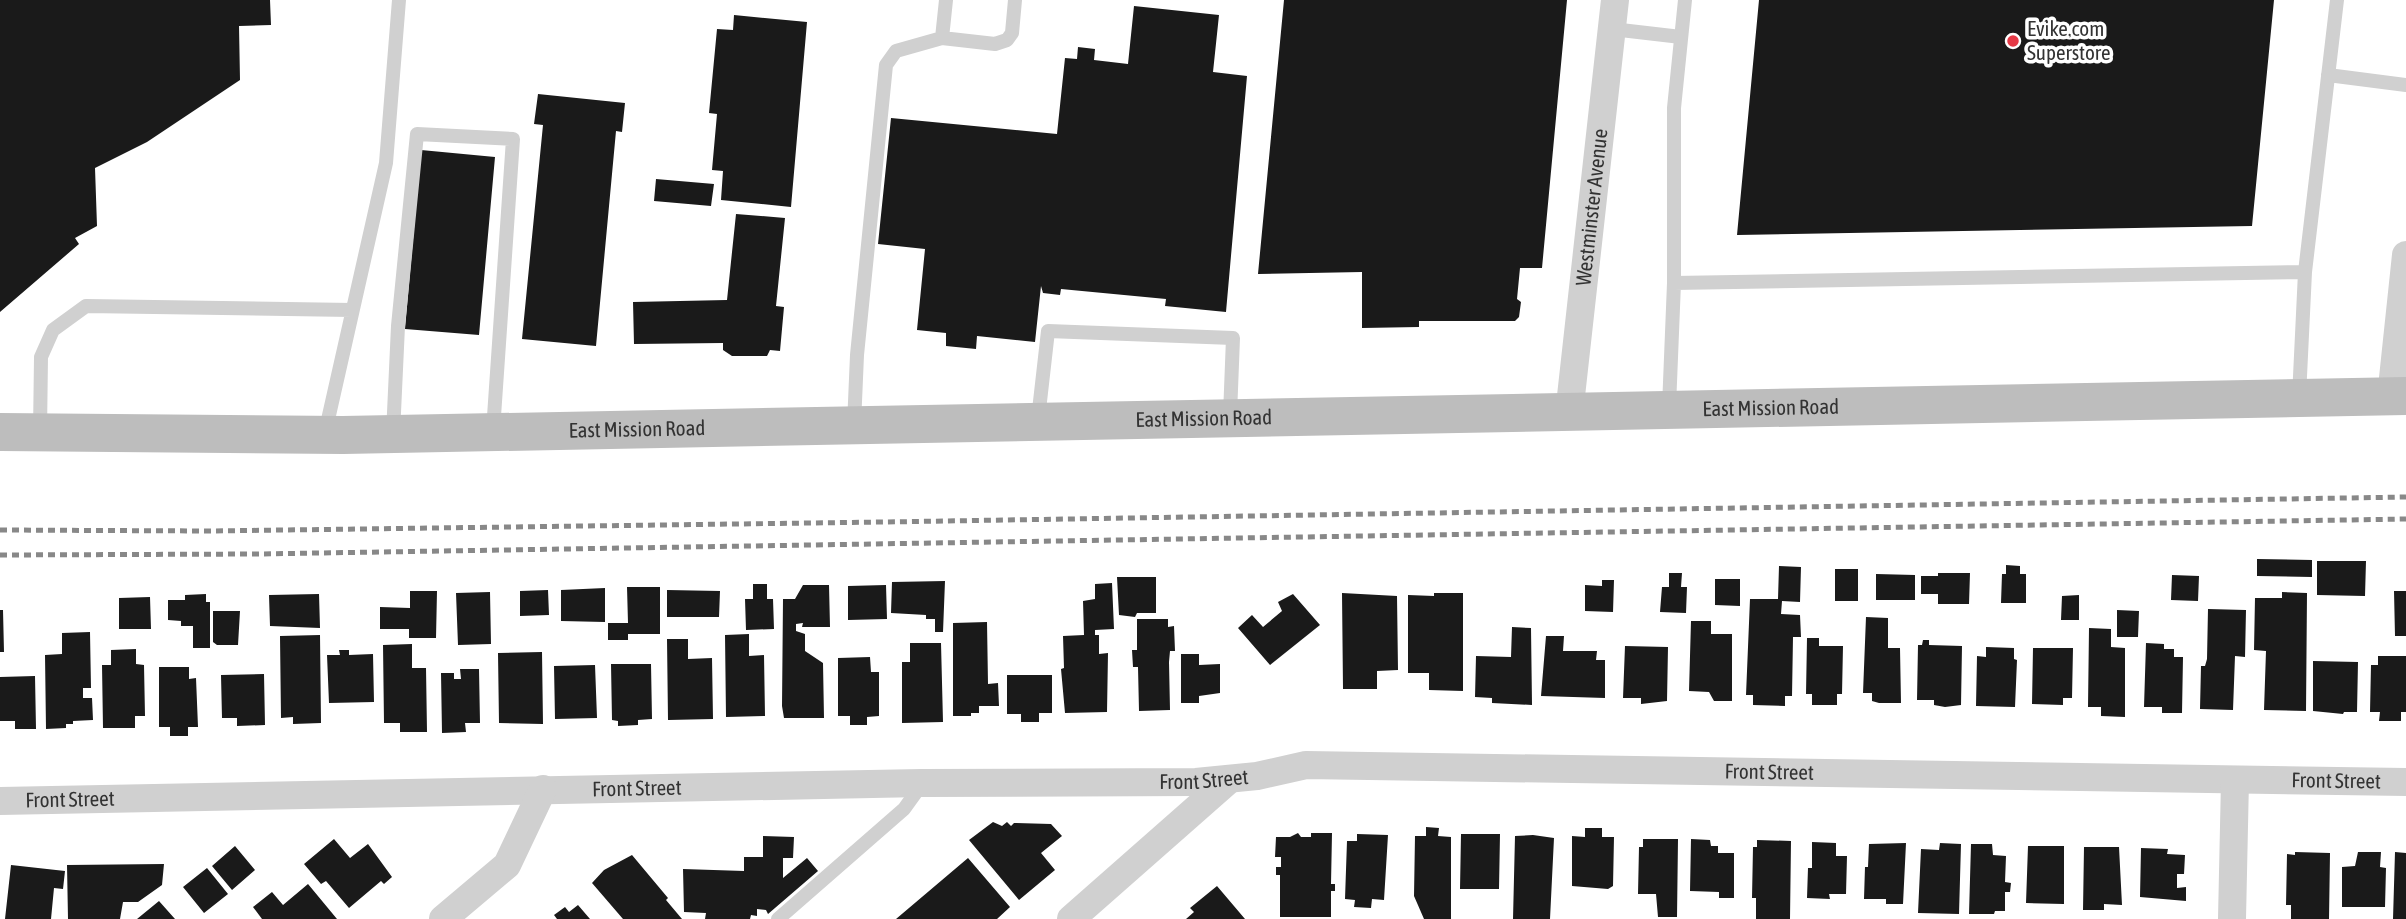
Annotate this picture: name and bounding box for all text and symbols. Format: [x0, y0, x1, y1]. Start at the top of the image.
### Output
place label: Evike.com Superstore [2027, 16, 2111, 64]
marker: Evike.com Superstore [2005, 33, 2021, 49]
street label: Westminster Avenue [1570, 127, 1612, 287]
street label: East Mission Road [1702, 394, 1839, 420]
street label: East Mission Road [1135, 404, 1272, 431]
street label: East Mission Road [568, 415, 706, 442]
street label: Front Street [1724, 758, 1814, 784]
street label: Front Street [1159, 764, 1249, 793]
street label: Front Street [2291, 767, 2381, 793]
street label: Front Street [592, 775, 682, 800]
street label: Front Street [25, 786, 115, 812]

